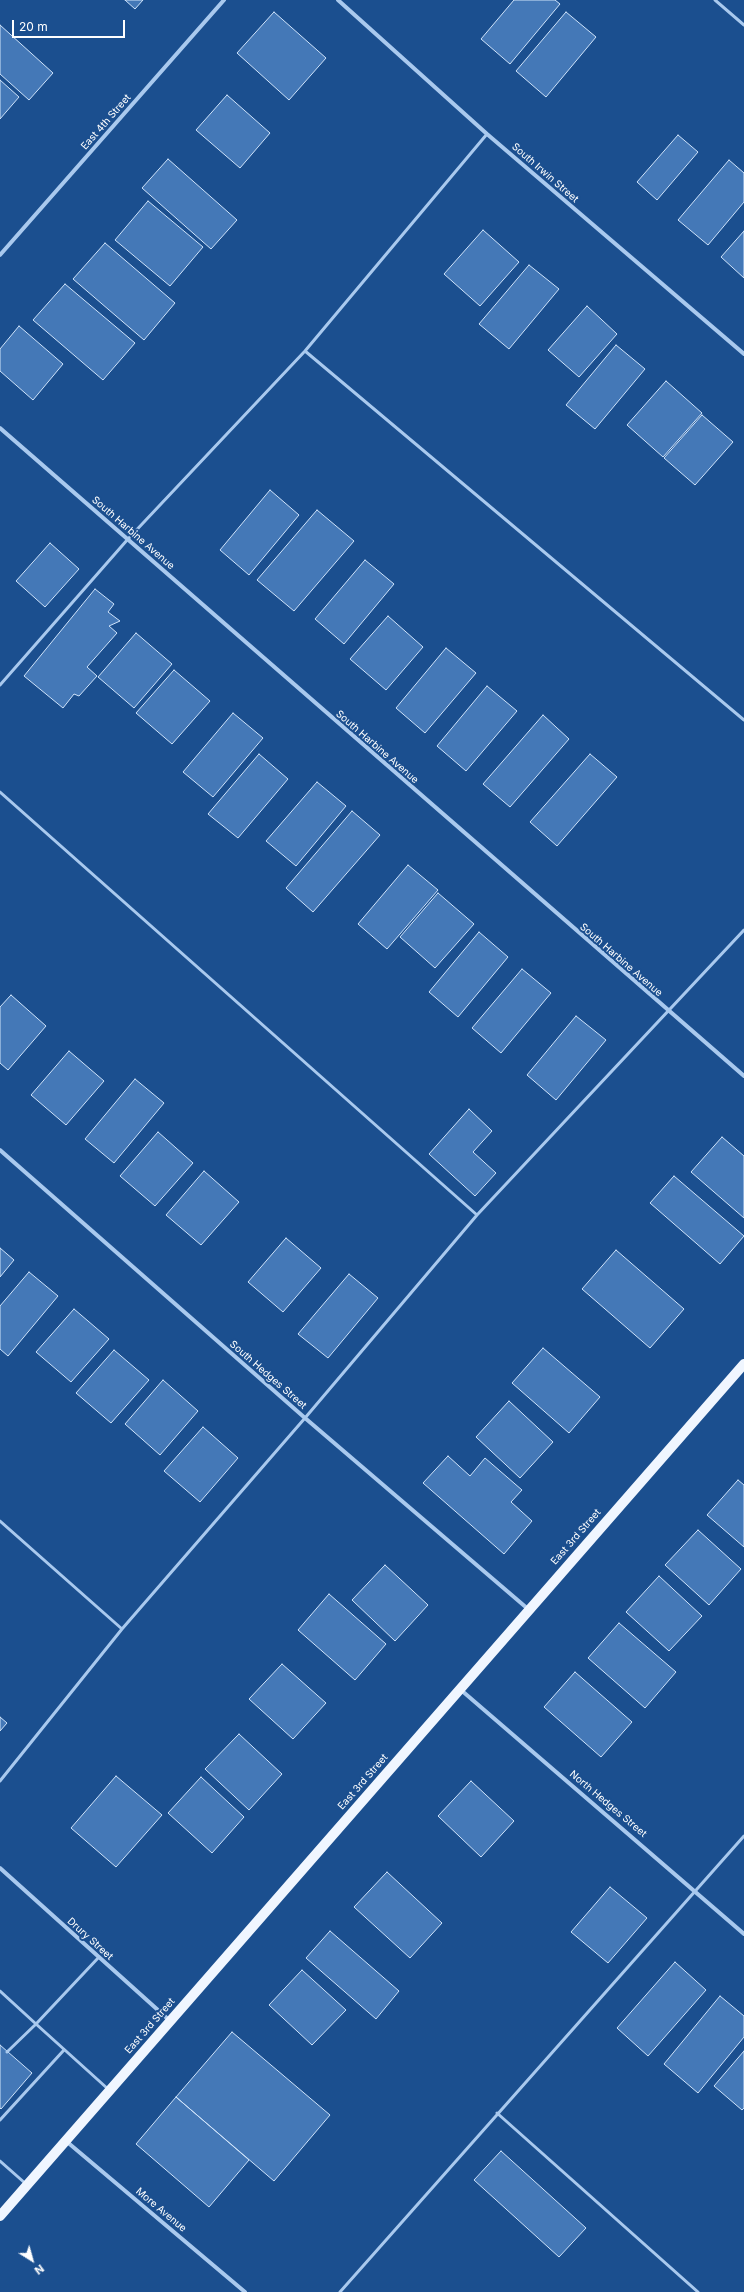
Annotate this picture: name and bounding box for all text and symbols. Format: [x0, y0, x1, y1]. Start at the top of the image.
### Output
scale bar [14, 12, 127, 38]
text: 20 m [19, 19, 48, 34]
street label: East 4th Street [79, 92, 133, 152]
street label: South Irwin Street [509, 141, 581, 205]
street label: South Harbine Avenue [89, 494, 177, 572]
street label: South Harbine Avenue [333, 708, 421, 786]
street label: South Harbine Avenue [577, 921, 665, 999]
street label: South Hedges Street [227, 1338, 309, 1412]
street label: East 3rd Street [549, 1507, 603, 1567]
street label: East 3rd Street [336, 1752, 390, 1812]
street label: North Hedges Street [567, 1768, 649, 1840]
street label: Drury Street [65, 1915, 115, 1963]
street label: East 3rd Street [123, 1996, 177, 2056]
street label: More Avenue [133, 2185, 189, 2235]
north arrow [12, 2240, 52, 2280]
text: N [32, 2261, 47, 2278]

